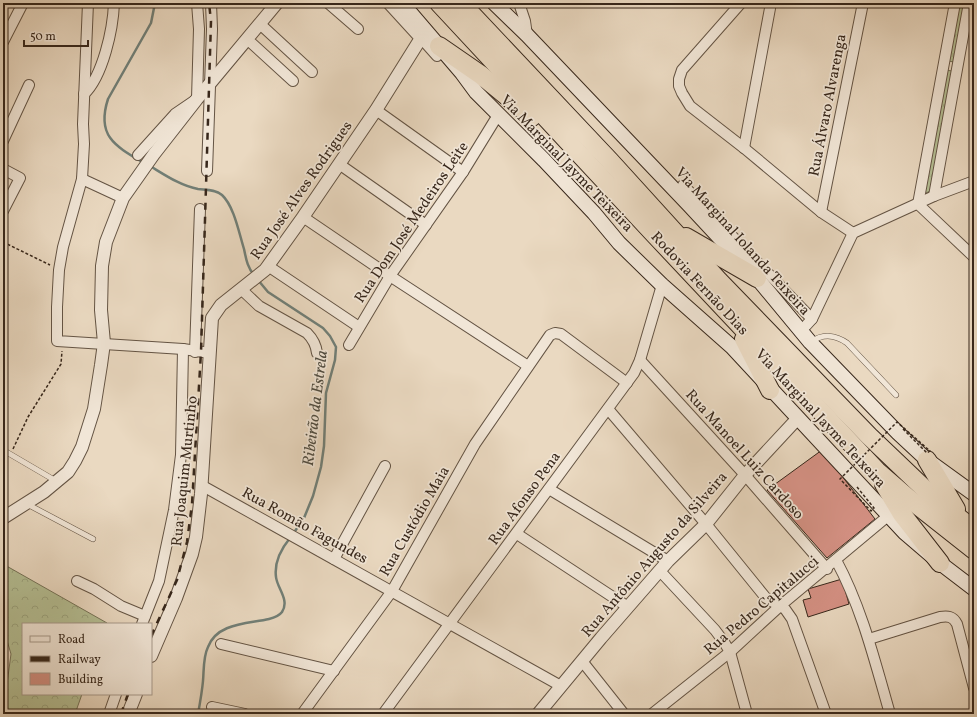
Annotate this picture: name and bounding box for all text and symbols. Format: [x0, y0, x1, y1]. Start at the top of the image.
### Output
scale bar [24, 22, 88, 48]
text: 50 m [30, 29, 56, 45]
street label: Rua Álvaro Alvarenga [804, 32, 853, 178]
street label: Via Marginal Jayme Teixeira [495, 91, 637, 237]
street label: Rua José Alves Rodrigues [246, 117, 358, 264]
street label: Rua Dom José Medeiros Leite [350, 138, 474, 308]
street label: Via Marginal Iolanda Teixeira [669, 163, 814, 321]
street label: Rodovia Fernão Dias [645, 228, 753, 341]
street label: Via Marginal Jayme Teixeira [750, 345, 890, 493]
water label: Ribeirão da Estrela [298, 349, 334, 467]
street label: Rua Manoel Luiz Cardoso [680, 385, 808, 525]
street label: Rua Joaquim Murtinho [167, 395, 204, 547]
street label: Rua Afonso Pena [484, 448, 566, 550]
street label: Rua Custódio Maia [375, 463, 455, 581]
street label: Rua Antônio Augusto da Silveira [577, 468, 733, 642]
street label: Rua Romão Fagundes [237, 483, 371, 570]
street label: Rua Pedro Capitalucci [700, 552, 824, 661]
legend [22, 623, 152, 695]
text: Road [58, 632, 85, 648]
text: Railway [58, 652, 101, 668]
text: Building [58, 672, 103, 688]

